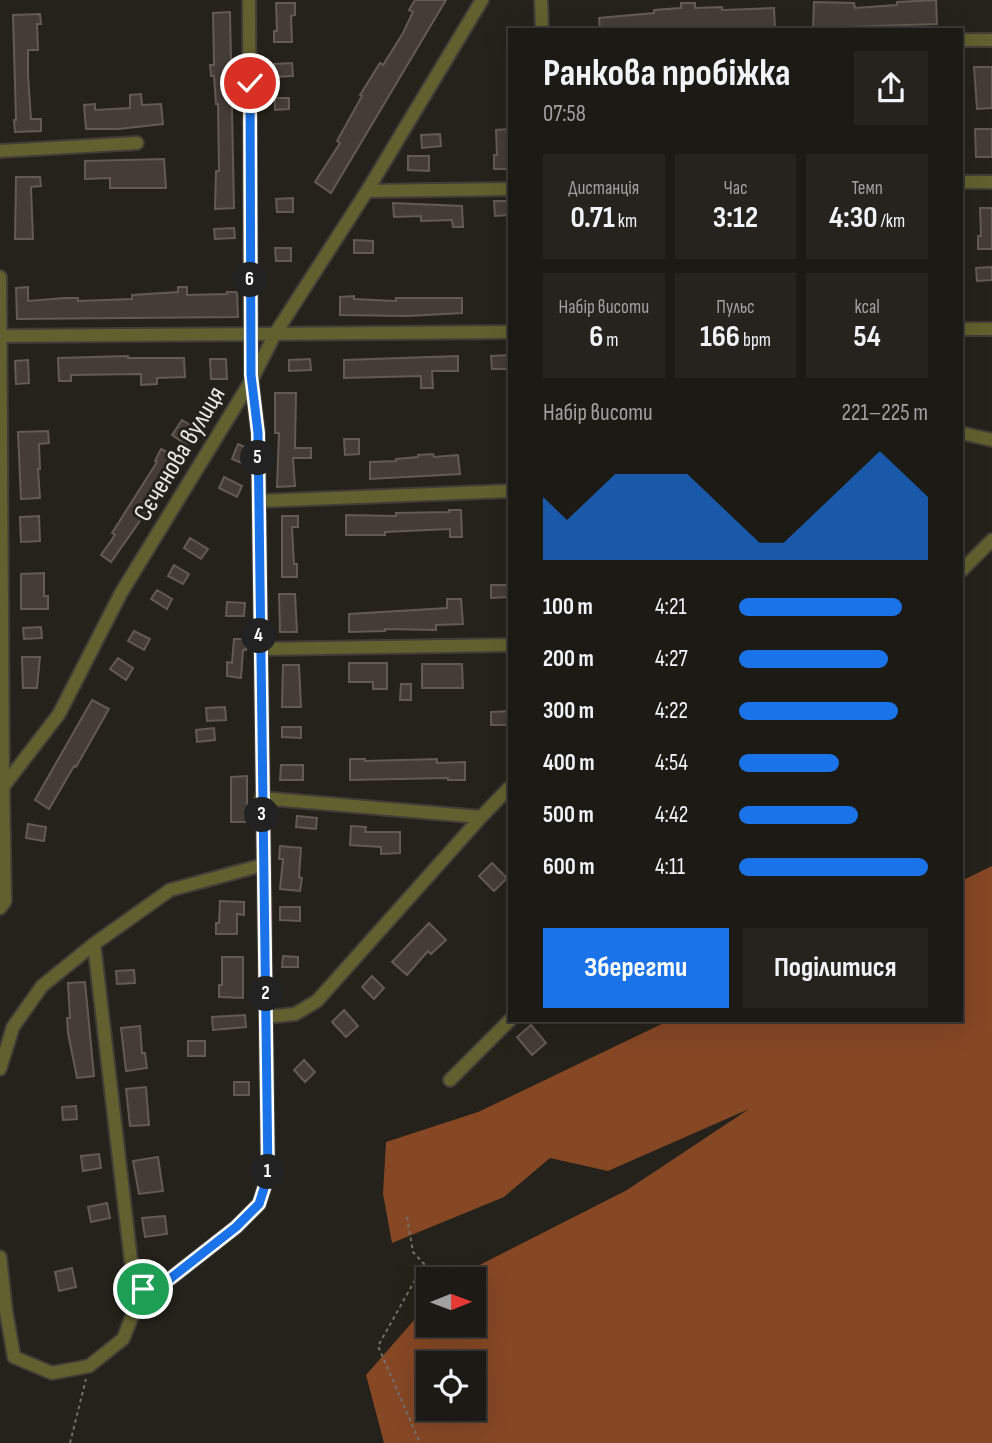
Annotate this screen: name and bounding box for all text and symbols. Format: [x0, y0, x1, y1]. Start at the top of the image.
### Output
text: Ранкова пробіжка [543, 51, 791, 96]
button: share [854, 51, 928, 125]
pin [220, 53, 280, 113]
icon: check [231, 64, 269, 102]
text: 07:58 [543, 100, 586, 128]
text: Дистанція [568, 177, 639, 200]
text: Час [723, 177, 748, 200]
text: Темп [851, 177, 883, 200]
text: 0.71 [570, 200, 615, 236]
text: 3:12 [713, 200, 758, 236]
text: 4:30 [829, 200, 877, 236]
text: km [615, 210, 637, 233]
text: /km [877, 210, 905, 233]
pin: 6 [232, 262, 268, 298]
text: 6 [245, 268, 254, 291]
text: Набір висоти [559, 296, 649, 319]
text: Пульс [716, 296, 755, 319]
text: kcal [855, 296, 880, 319]
text: 6 [589, 319, 603, 355]
text: 166 [700, 319, 740, 355]
text: 54 [854, 319, 881, 355]
text: m [603, 329, 619, 352]
text: bpm [740, 329, 771, 352]
street label: Сєченова вулиця [128, 381, 232, 527]
text: Набір висоти [543, 399, 653, 427]
text: 221–225 m [841, 399, 928, 427]
pin: 5 [240, 440, 276, 476]
text: 5 [253, 446, 262, 469]
text: 100 m [543, 593, 593, 621]
text: 4:21 [655, 593, 687, 621]
pin: 4 [242, 618, 276, 654]
text: 4 [254, 624, 263, 647]
text: 200 m [543, 645, 594, 673]
text: 4:27 [655, 645, 688, 673]
text: 300 m [543, 697, 594, 725]
text: 4:22 [655, 697, 688, 725]
text: 400 m [543, 749, 594, 777]
text: 4:54 [655, 749, 688, 777]
pin: 3 [244, 798, 280, 832]
text: 500 m [543, 801, 594, 829]
text: 4:42 [655, 801, 688, 829]
text: 3 [257, 803, 266, 826]
text: 600 m [543, 853, 595, 881]
text: 4:11 [655, 853, 685, 881]
button: Зберегти [543, 928, 729, 1008]
button: Поділитися [743, 928, 928, 1008]
pin: 2 [248, 976, 284, 1012]
text: 2 [261, 982, 270, 1005]
pin: 1 [250, 1154, 286, 1190]
text: 1 [264, 1160, 271, 1183]
pin [113, 1259, 173, 1319]
north arrow [416, 1267, 486, 1337]
map controls [416, 1267, 486, 1421]
icon: arrive [124, 1270, 162, 1308]
button: locate [416, 1351, 486, 1421]

